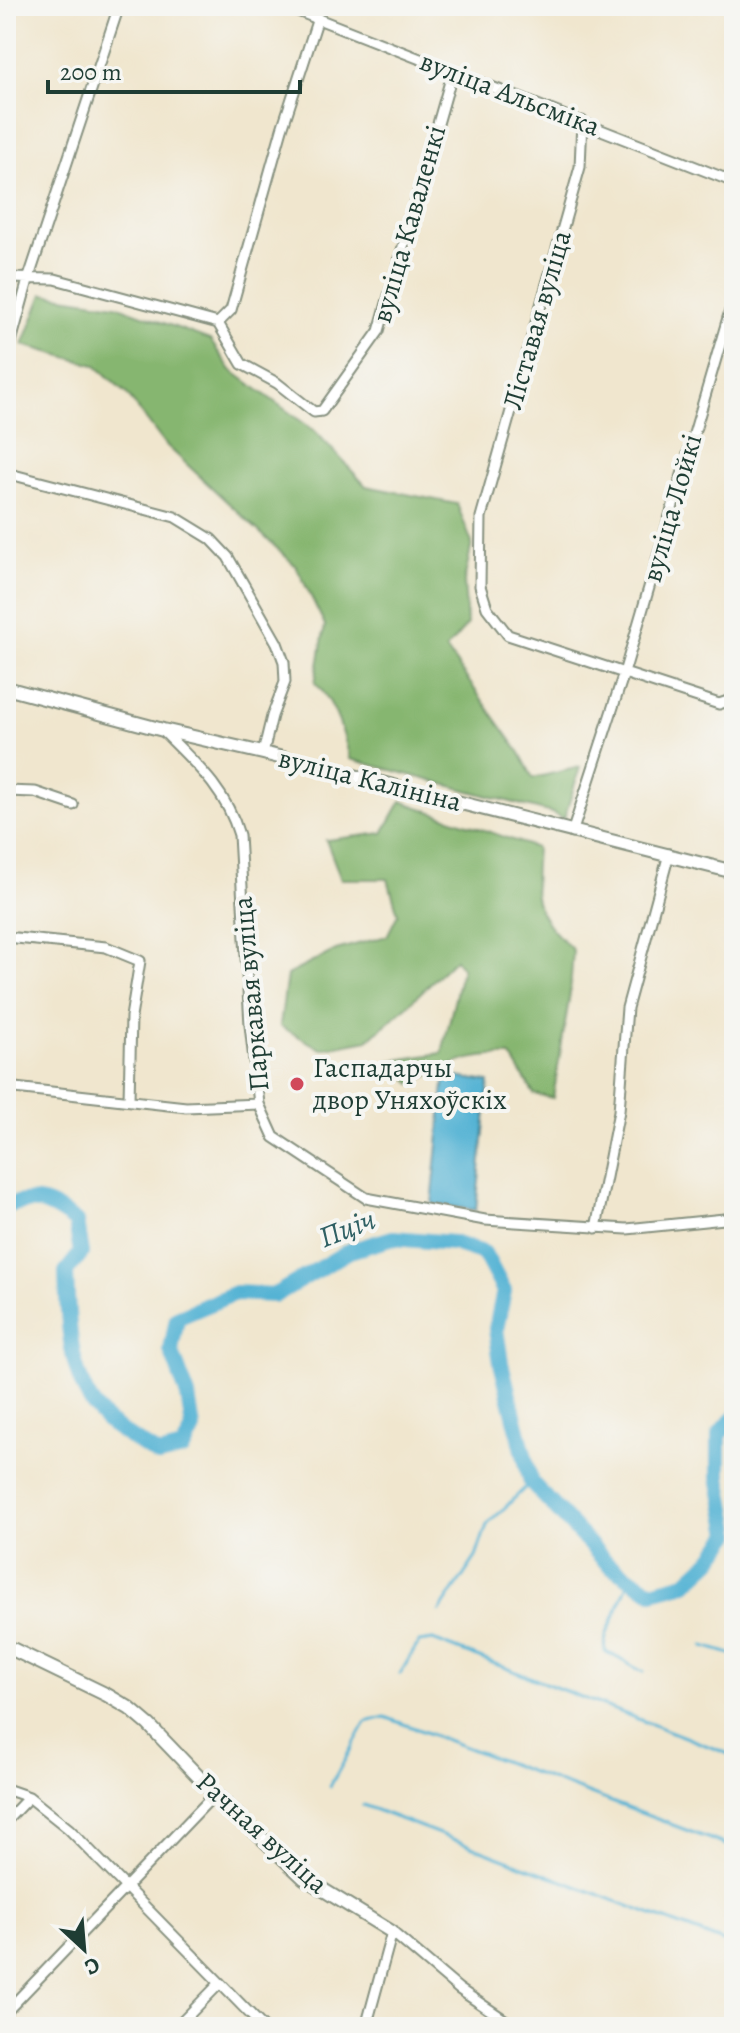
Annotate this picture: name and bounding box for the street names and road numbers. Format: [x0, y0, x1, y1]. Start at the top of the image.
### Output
street label: вуліца Альсміка [415, 42, 606, 146]
street label: вуліца Каваленкі [363, 121, 455, 327]
street label: Ліставая вуліца [493, 226, 581, 414]
street label: вуліца Лойкі [633, 429, 711, 587]
street label: вуліца Калініна [274, 739, 466, 821]
street label: Паркавая вуліца [224, 895, 278, 1093]
street label: Рачная вуліца [188, 1763, 336, 1903]

